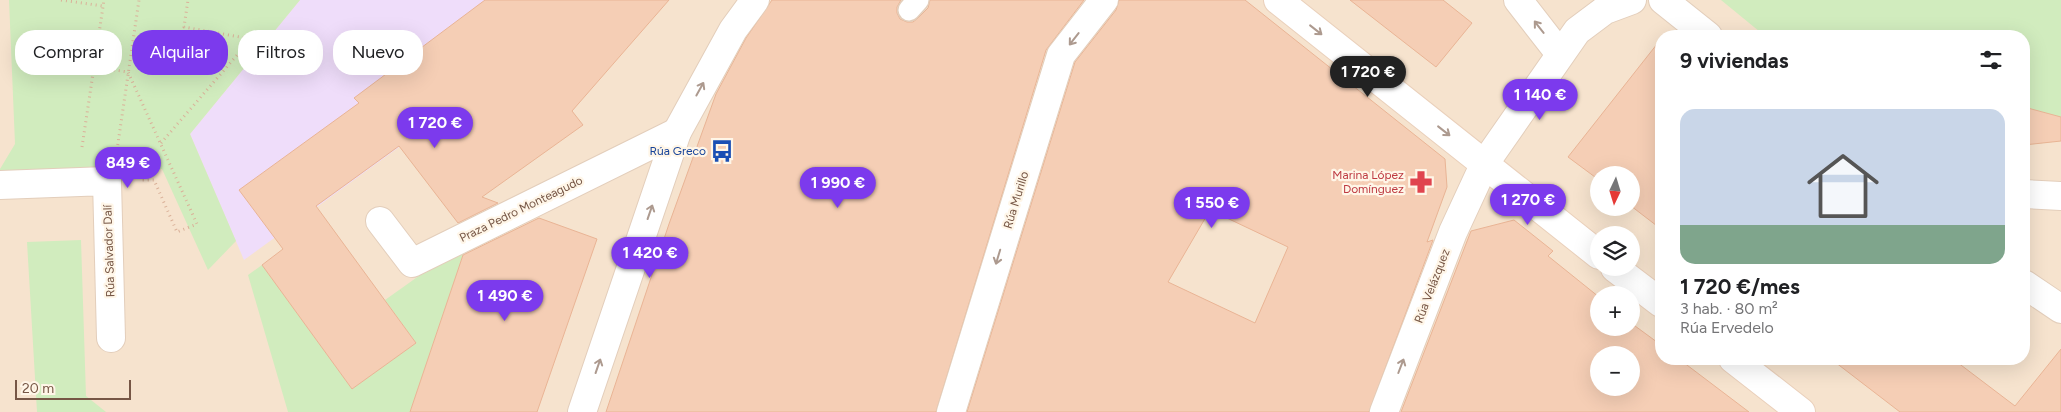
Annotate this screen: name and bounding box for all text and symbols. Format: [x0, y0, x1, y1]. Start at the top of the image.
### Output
one-way arrow [1534, 21, 1545, 34]
one-way arrow [1309, 25, 1323, 35]
chip: Comprar [15, 30, 122, 75]
chip: Alquilar [132, 30, 228, 75]
chip: Filtros [238, 30, 323, 75]
chip: Nuevo [333, 30, 423, 75]
one-way arrow [1068, 32, 1079, 45]
icon: filters [1977, 46, 2005, 74]
text: 9 viviendas [1680, 48, 1789, 73]
pin: 1 720 € [1322, 56, 1414, 98]
text: 1 720 € [1341, 62, 1395, 81]
pin: 1 140 € [1494, 78, 1586, 121]
one-way arrow [696, 82, 706, 97]
text: 1 140 € [1514, 85, 1566, 104]
pin: 1 720 € [389, 106, 481, 149]
text: 1 720 € [408, 113, 462, 132]
one-way arrow [1437, 125, 1450, 136]
bus stop icon: Rúa Greco [709, 138, 735, 164]
icon: home [1798, 141, 1888, 231]
place label: Rúa Greco [650, 144, 706, 158]
pin: 849 € [93, 146, 163, 189]
text: 849 € [106, 153, 150, 172]
pin: 1 990 € [792, 166, 884, 209]
north arrow [1590, 166, 1640, 216]
map controls [1590, 166, 1640, 396]
place label: Marina López Domínguez [1332, 168, 1404, 196]
pharmacy icon: Marina López Domínguez [1408, 169, 1434, 195]
street label: Rúa Murillo [1001, 170, 1031, 230]
street label: Praza Pedro Monteagudo [457, 173, 585, 245]
text: 1 990 € [811, 173, 865, 192]
pin: 1 270 € [1482, 184, 1574, 226]
pin: 1 550 € [1166, 186, 1258, 229]
text: 1 270 € [1501, 190, 1555, 209]
text: 1 550 € [1185, 193, 1239, 212]
street label: Rúa Salvador Dalí [100, 203, 118, 297]
one-way arrow [646, 205, 655, 220]
button: layers [1590, 226, 1640, 276]
pin: 1 420 € [604, 236, 696, 279]
text: 1 420 € [622, 243, 678, 262]
street label: Rúa Velázquez [1411, 247, 1453, 325]
one-way arrow [993, 249, 1003, 265]
text: 1 720 €/mes [1680, 274, 1800, 299]
pin: 1 490 € [459, 280, 551, 322]
text: 1 490 € [477, 286, 533, 305]
button: + [1590, 286, 1640, 336]
text: 3 hab. · 80 m² [1680, 299, 1778, 318]
text: Rúa Ervedelo [1680, 318, 1774, 337]
button: − [1590, 346, 1640, 396]
one-way arrow [594, 359, 603, 374]
one-way arrow [1397, 359, 1406, 375]
scale bar [15, 377, 131, 400]
text: 20 m [22, 380, 54, 397]

